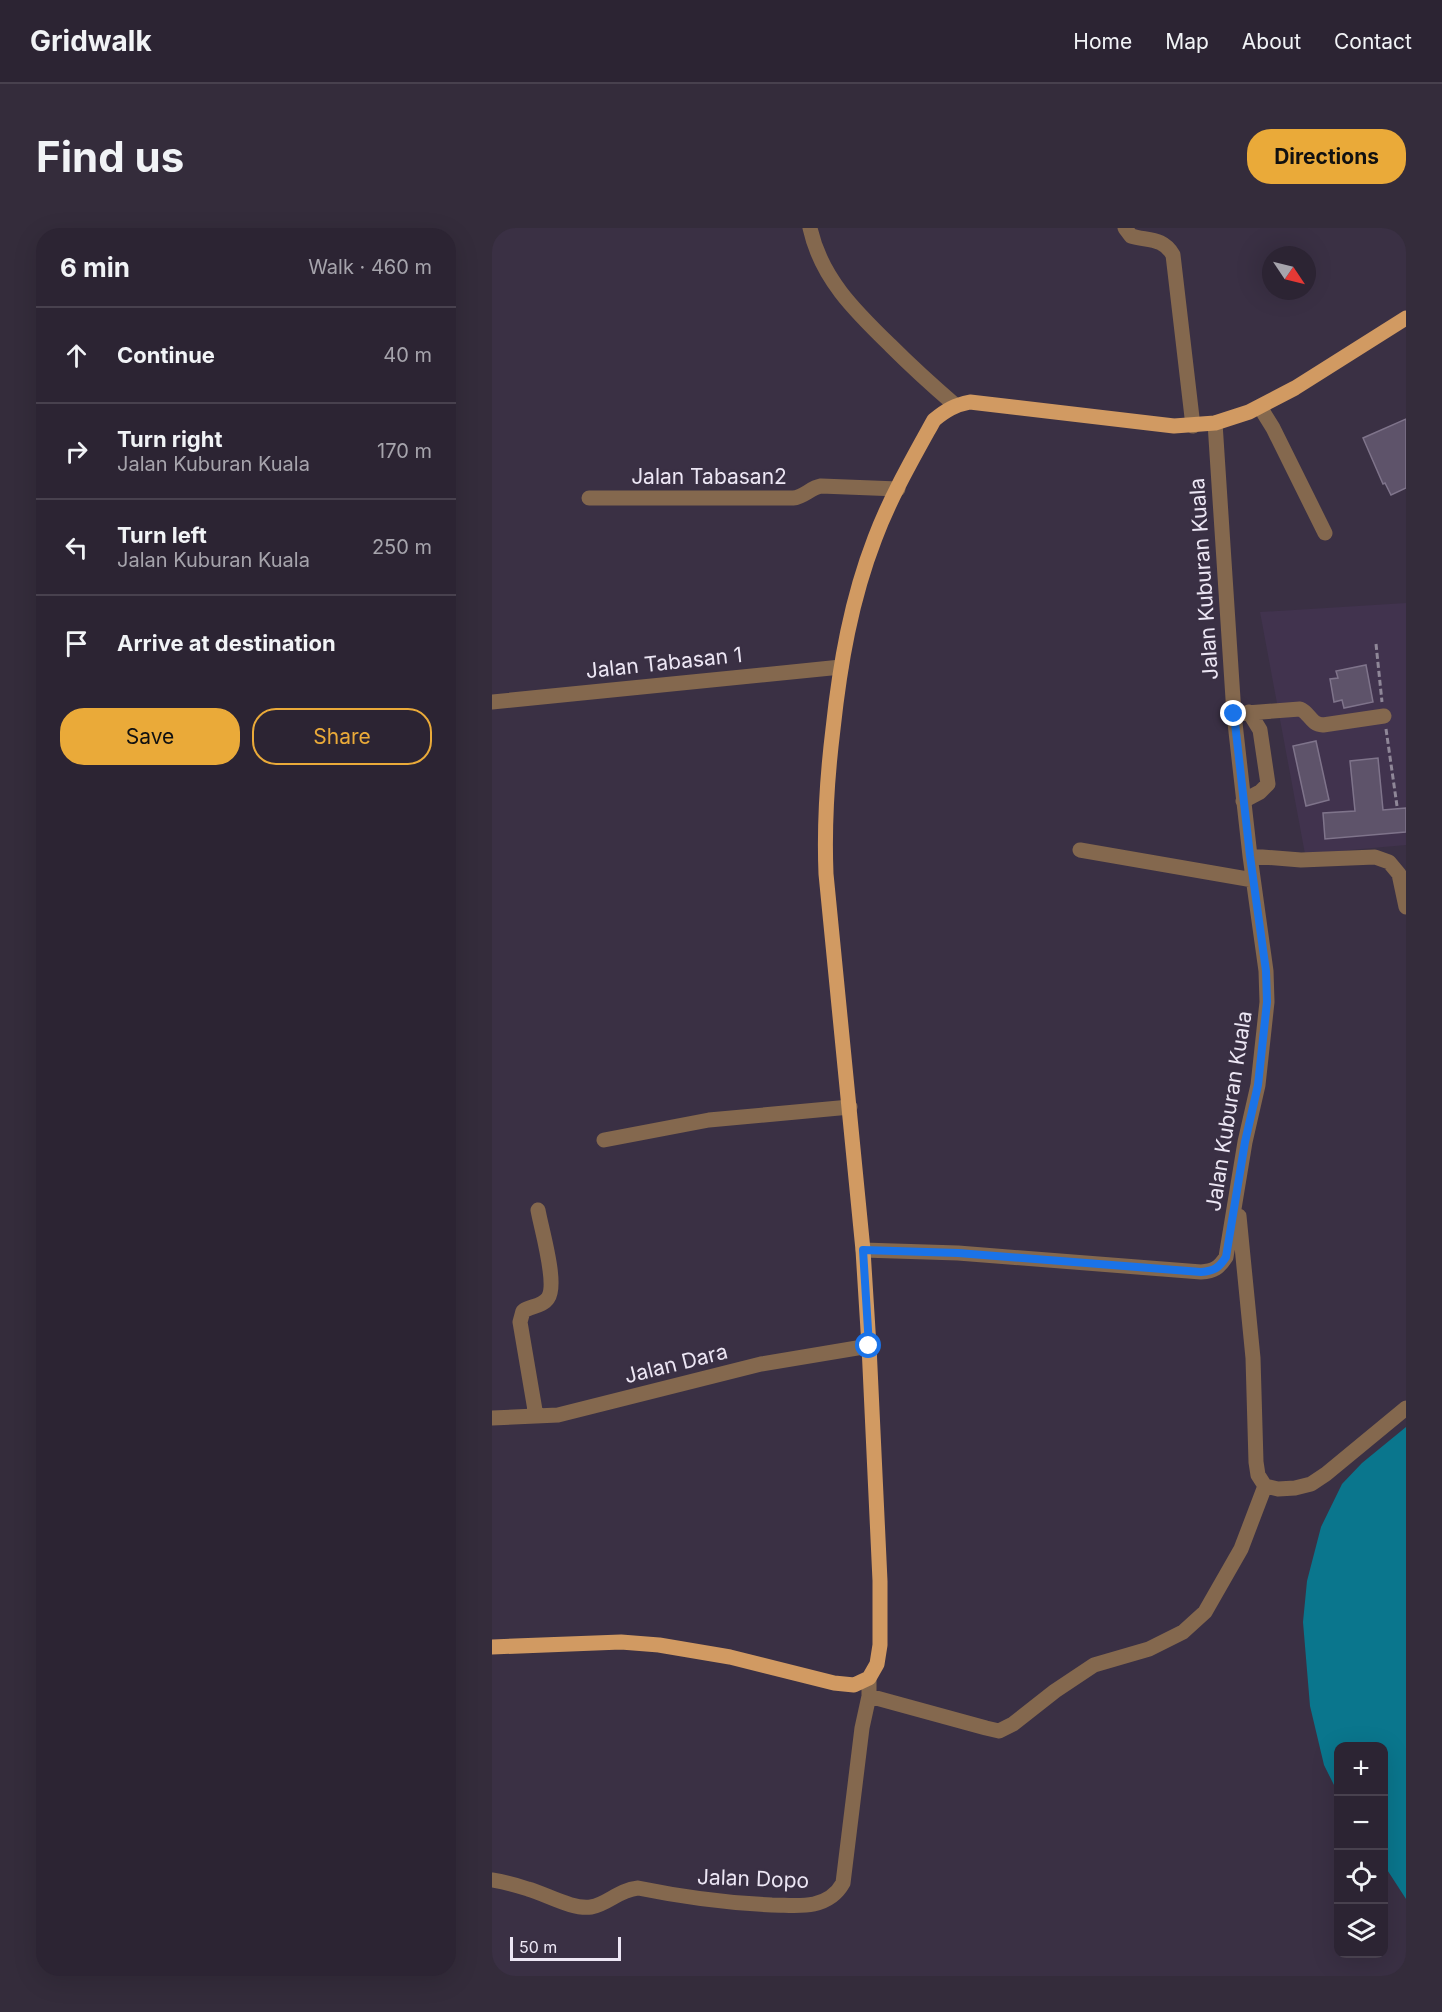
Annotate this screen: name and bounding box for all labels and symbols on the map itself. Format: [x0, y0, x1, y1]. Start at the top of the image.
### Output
north arrow [1262, 246, 1316, 300]
street label: Jalan Tabasan2 [631, 464, 787, 489]
street label: Jalan Kuburan Kuala [1184, 477, 1223, 681]
street label: Jalan Tabasan 1 [584, 642, 744, 683]
route end [1220, 700, 1246, 726]
street label: Jalan Kuburan Kuala [1200, 1009, 1257, 1213]
route start [855, 1332, 881, 1358]
street label: Jalan Dara [622, 1339, 730, 1388]
street label: Jalan Dopo [697, 1864, 810, 1893]
scale bar [510, 1934, 621, 1962]

